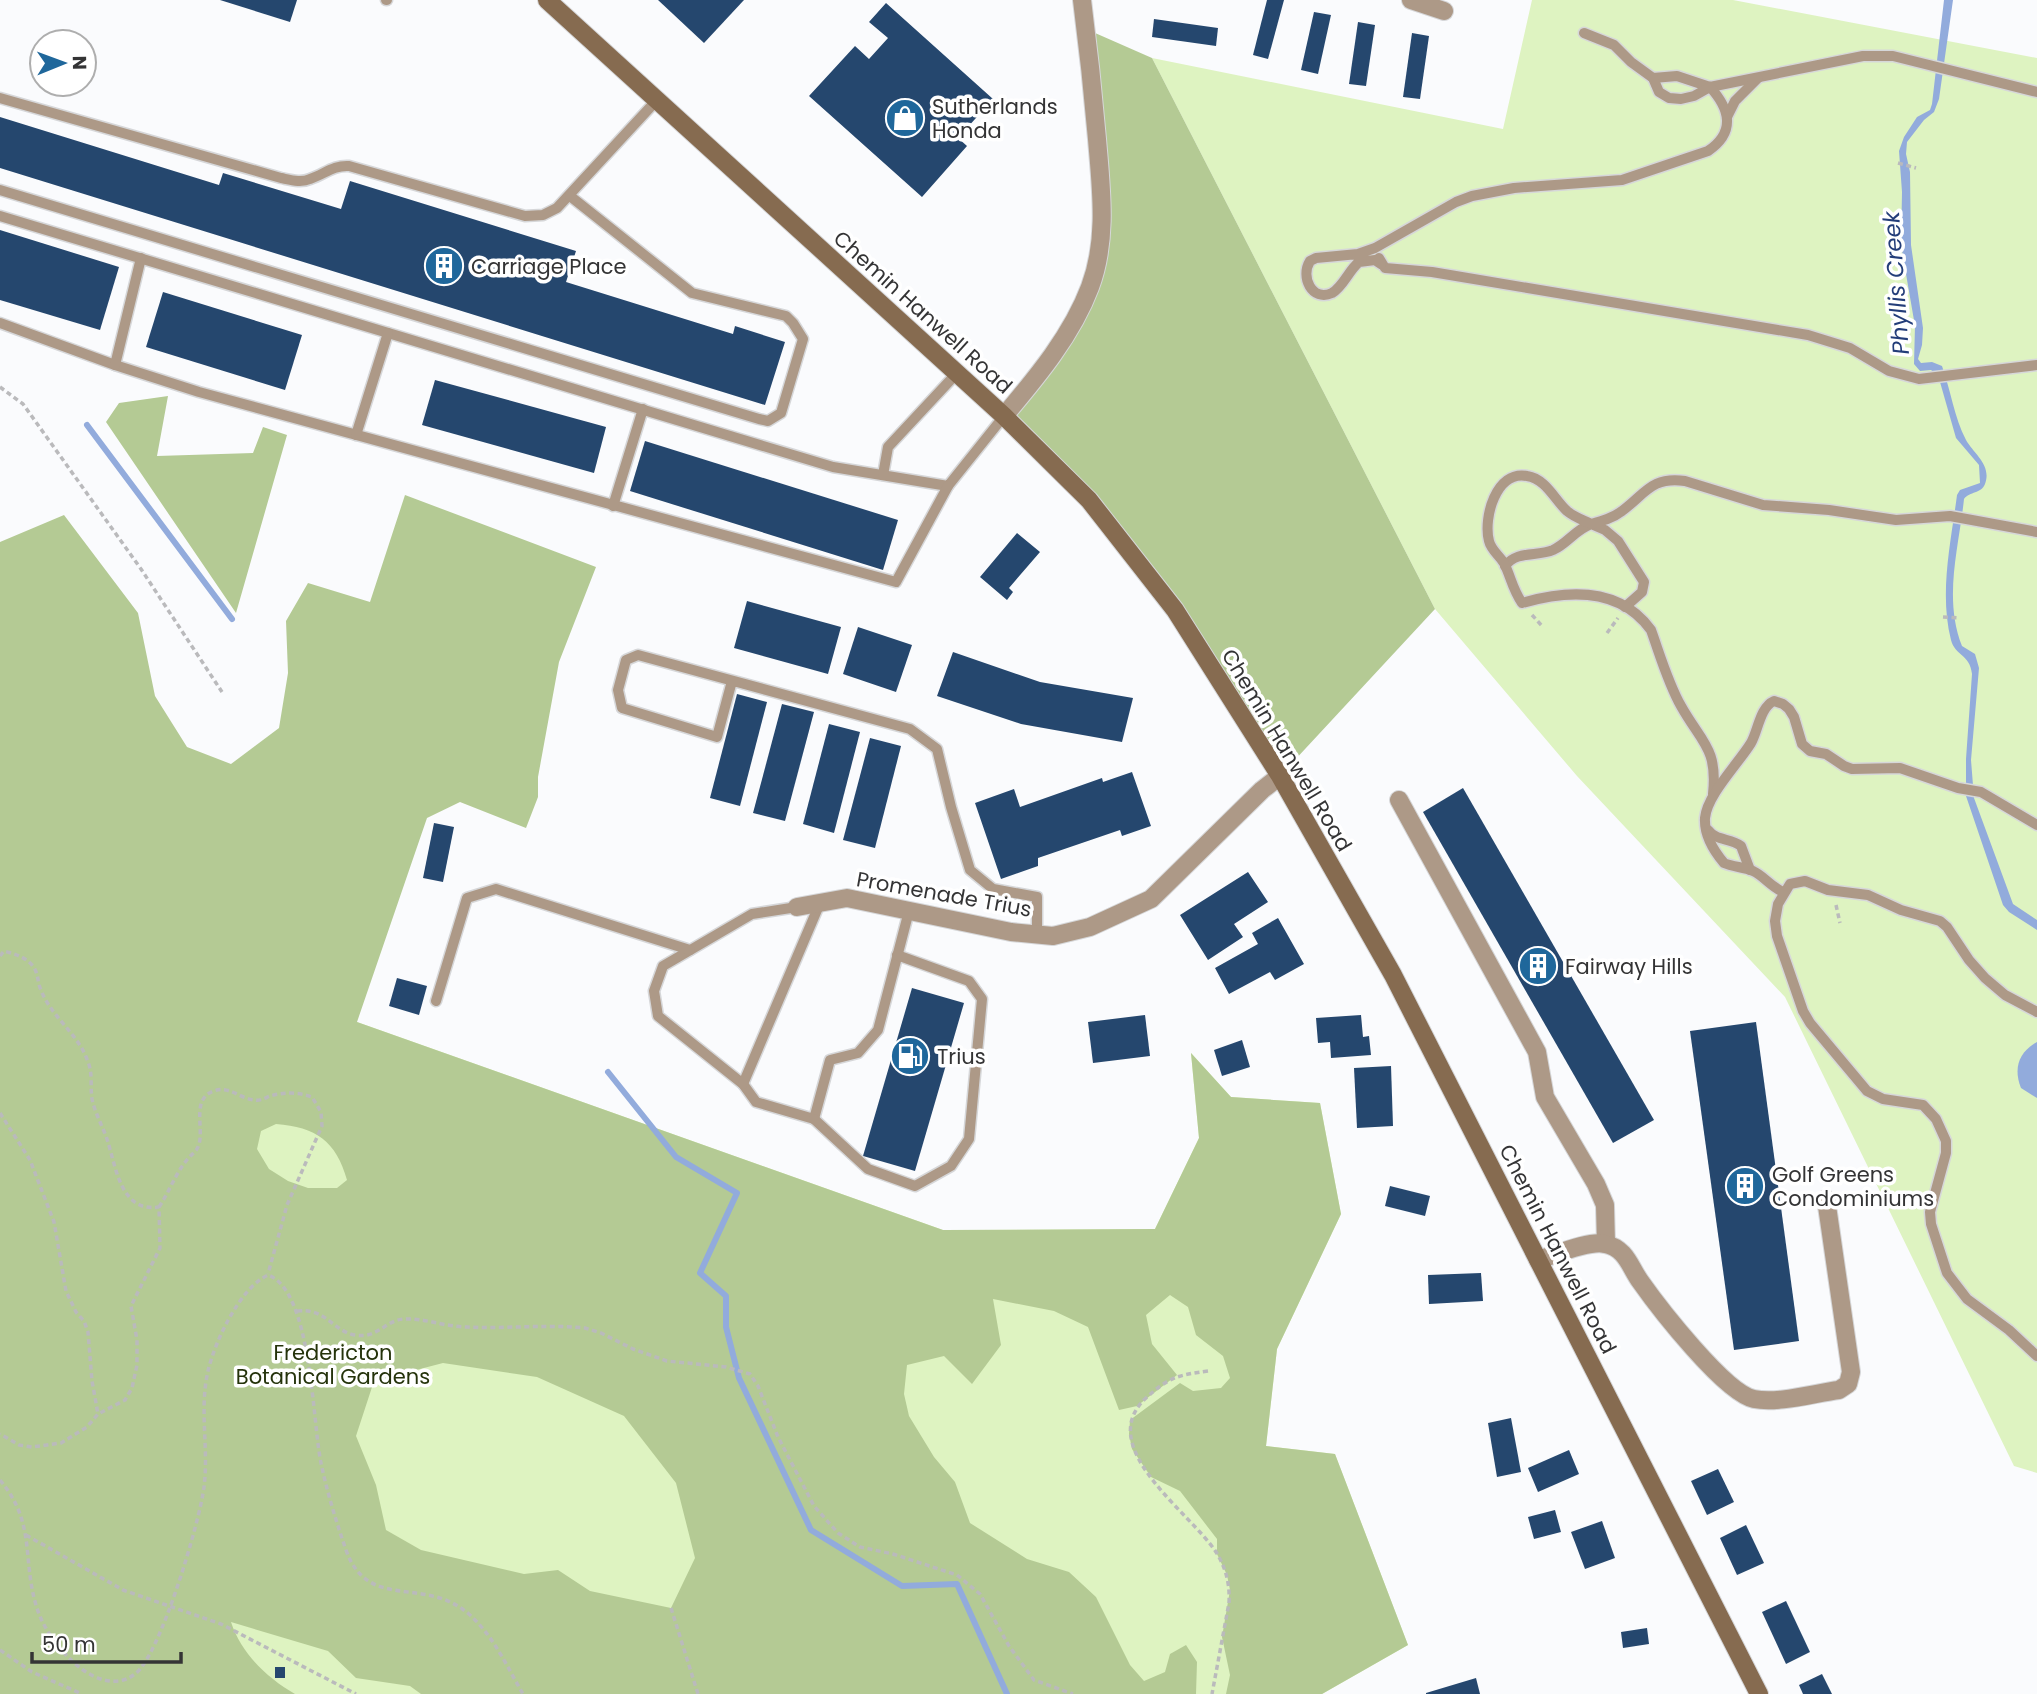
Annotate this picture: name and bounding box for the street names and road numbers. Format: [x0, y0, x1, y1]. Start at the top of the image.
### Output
street label: Chemin Hanwell Road [827, 224, 1019, 400]
street label: Chemin Hanwell Road [1215, 643, 1359, 857]
street label: Promenade Trius [854, 864, 1034, 924]
street label: Chemin Hanwell Road [1493, 1139, 1623, 1359]

